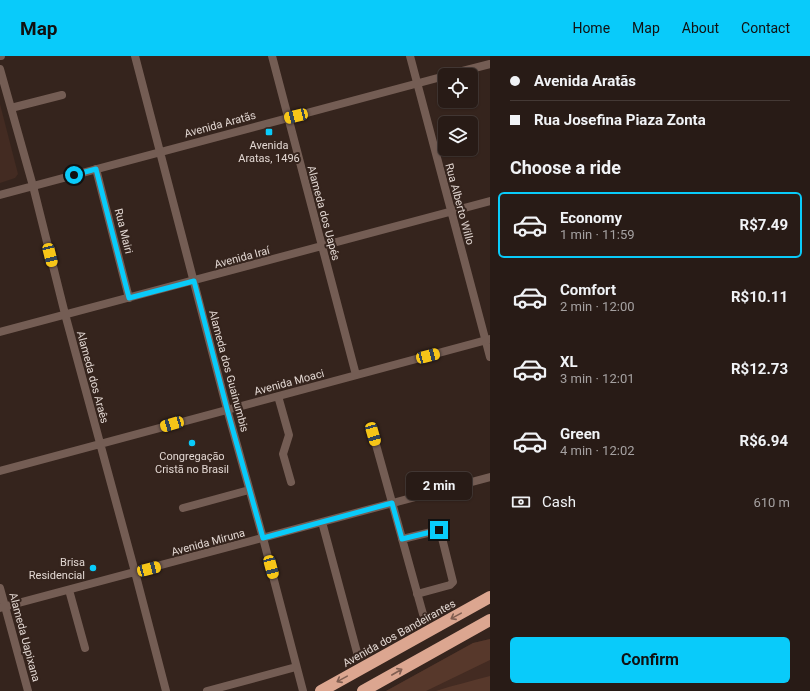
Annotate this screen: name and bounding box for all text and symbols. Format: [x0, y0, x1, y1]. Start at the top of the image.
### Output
text: Map [20, 17, 58, 40]
text: Home [572, 20, 610, 36]
text: Map [632, 20, 660, 36]
text: About [682, 20, 719, 36]
text: Contact [741, 20, 790, 36]
map controls [438, 68, 478, 156]
button: locate [438, 68, 478, 108]
text: Avenida Aratãs [534, 72, 636, 90]
car [283, 107, 309, 125]
street label: Avenida Aratãs [183, 109, 258, 140]
text: Rua Josefina Piaza Zonta [534, 111, 706, 129]
button: layers [438, 116, 478, 156]
marker: Avenida Aratas, 1496 [264, 127, 274, 137]
place label: Avenida Aratas, 1496 [238, 139, 300, 165]
text: Choose a ride [510, 157, 621, 178]
street label: Rua Alberto Willo [442, 162, 477, 246]
street label: Alameda dos Uapés [305, 164, 343, 262]
route start [65, 166, 83, 184]
street label: Rua Mairi [112, 207, 135, 255]
icon: car [512, 207, 548, 243]
text: Economy [560, 209, 622, 227]
text: R$7.49 [740, 216, 788, 234]
text: 1 min · 11:59 [560, 227, 635, 242]
car [41, 242, 59, 268]
street label: Avenida Iraí [213, 244, 273, 271]
icon: car [512, 279, 548, 315]
text: Comfort [560, 281, 616, 299]
text: R$10.11 [731, 288, 788, 306]
text: 2 min · 12:00 [560, 299, 635, 314]
street label: Alameda dos Guainumbis [206, 309, 251, 434]
street label: Alameda dos Araês [74, 329, 111, 425]
car [415, 347, 441, 365]
icon: car [512, 351, 548, 387]
text: XL [560, 353, 578, 371]
text: R$12.73 [731, 360, 788, 378]
street label: Avenida Moaci [253, 367, 326, 398]
text: 3 min · 12:01 [560, 371, 635, 386]
car [159, 415, 185, 433]
car [364, 421, 382, 447]
icon: car [512, 423, 548, 459]
text: Green [560, 425, 600, 443]
text: R$6.94 [740, 432, 788, 450]
marker: Congregação Cristã no Brasil [187, 438, 197, 448]
text: 4 min · 12:02 [560, 443, 635, 458]
place label: Congregação Cristã no Brasil [155, 450, 229, 476]
callout: 2 min [406, 472, 472, 500]
text: 2 min [423, 478, 455, 493]
icon: cash [510, 491, 532, 513]
text: Cash [542, 493, 576, 511]
text: 610 m [753, 495, 790, 510]
route end [430, 521, 448, 539]
street label: Avenida Miruna [170, 526, 246, 559]
car [262, 554, 280, 580]
place label: Brisa Residencial [29, 556, 85, 582]
car [136, 560, 162, 578]
marker: Brisa Residencial [88, 563, 98, 573]
street label: Alameda Uapixana [6, 591, 43, 683]
street label: Avenida dos Bandeirantes [341, 597, 458, 670]
one-way arrow [450, 613, 462, 621]
button: Confirm [510, 637, 790, 683]
one-way arrow [391, 667, 403, 675]
one-way arrow [336, 676, 348, 684]

